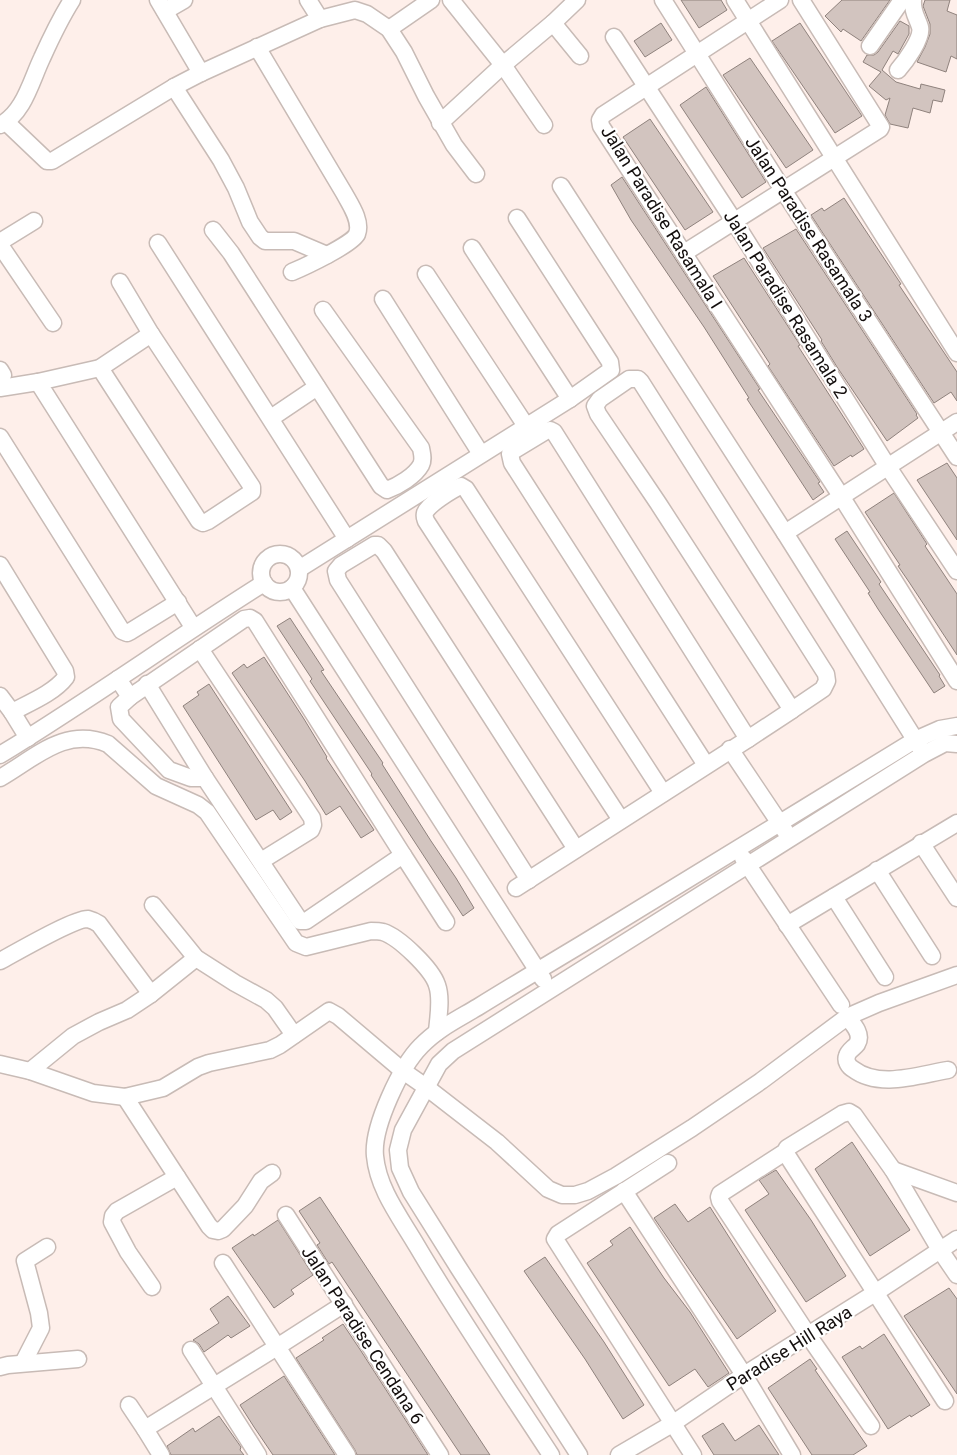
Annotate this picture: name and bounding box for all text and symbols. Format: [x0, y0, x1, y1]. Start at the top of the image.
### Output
street label: Jalan Paradise Rasamala I [597, 122, 727, 312]
street label: Jalan Paradise Rasamala 3 [741, 132, 877, 326]
street label: Jalan Paradise Rasamala 2 [720, 206, 852, 402]
street label: Jalan Paradise Cendana 6 [298, 1242, 428, 1428]
street label: Paradise Hill Raya [722, 1301, 856, 1395]

